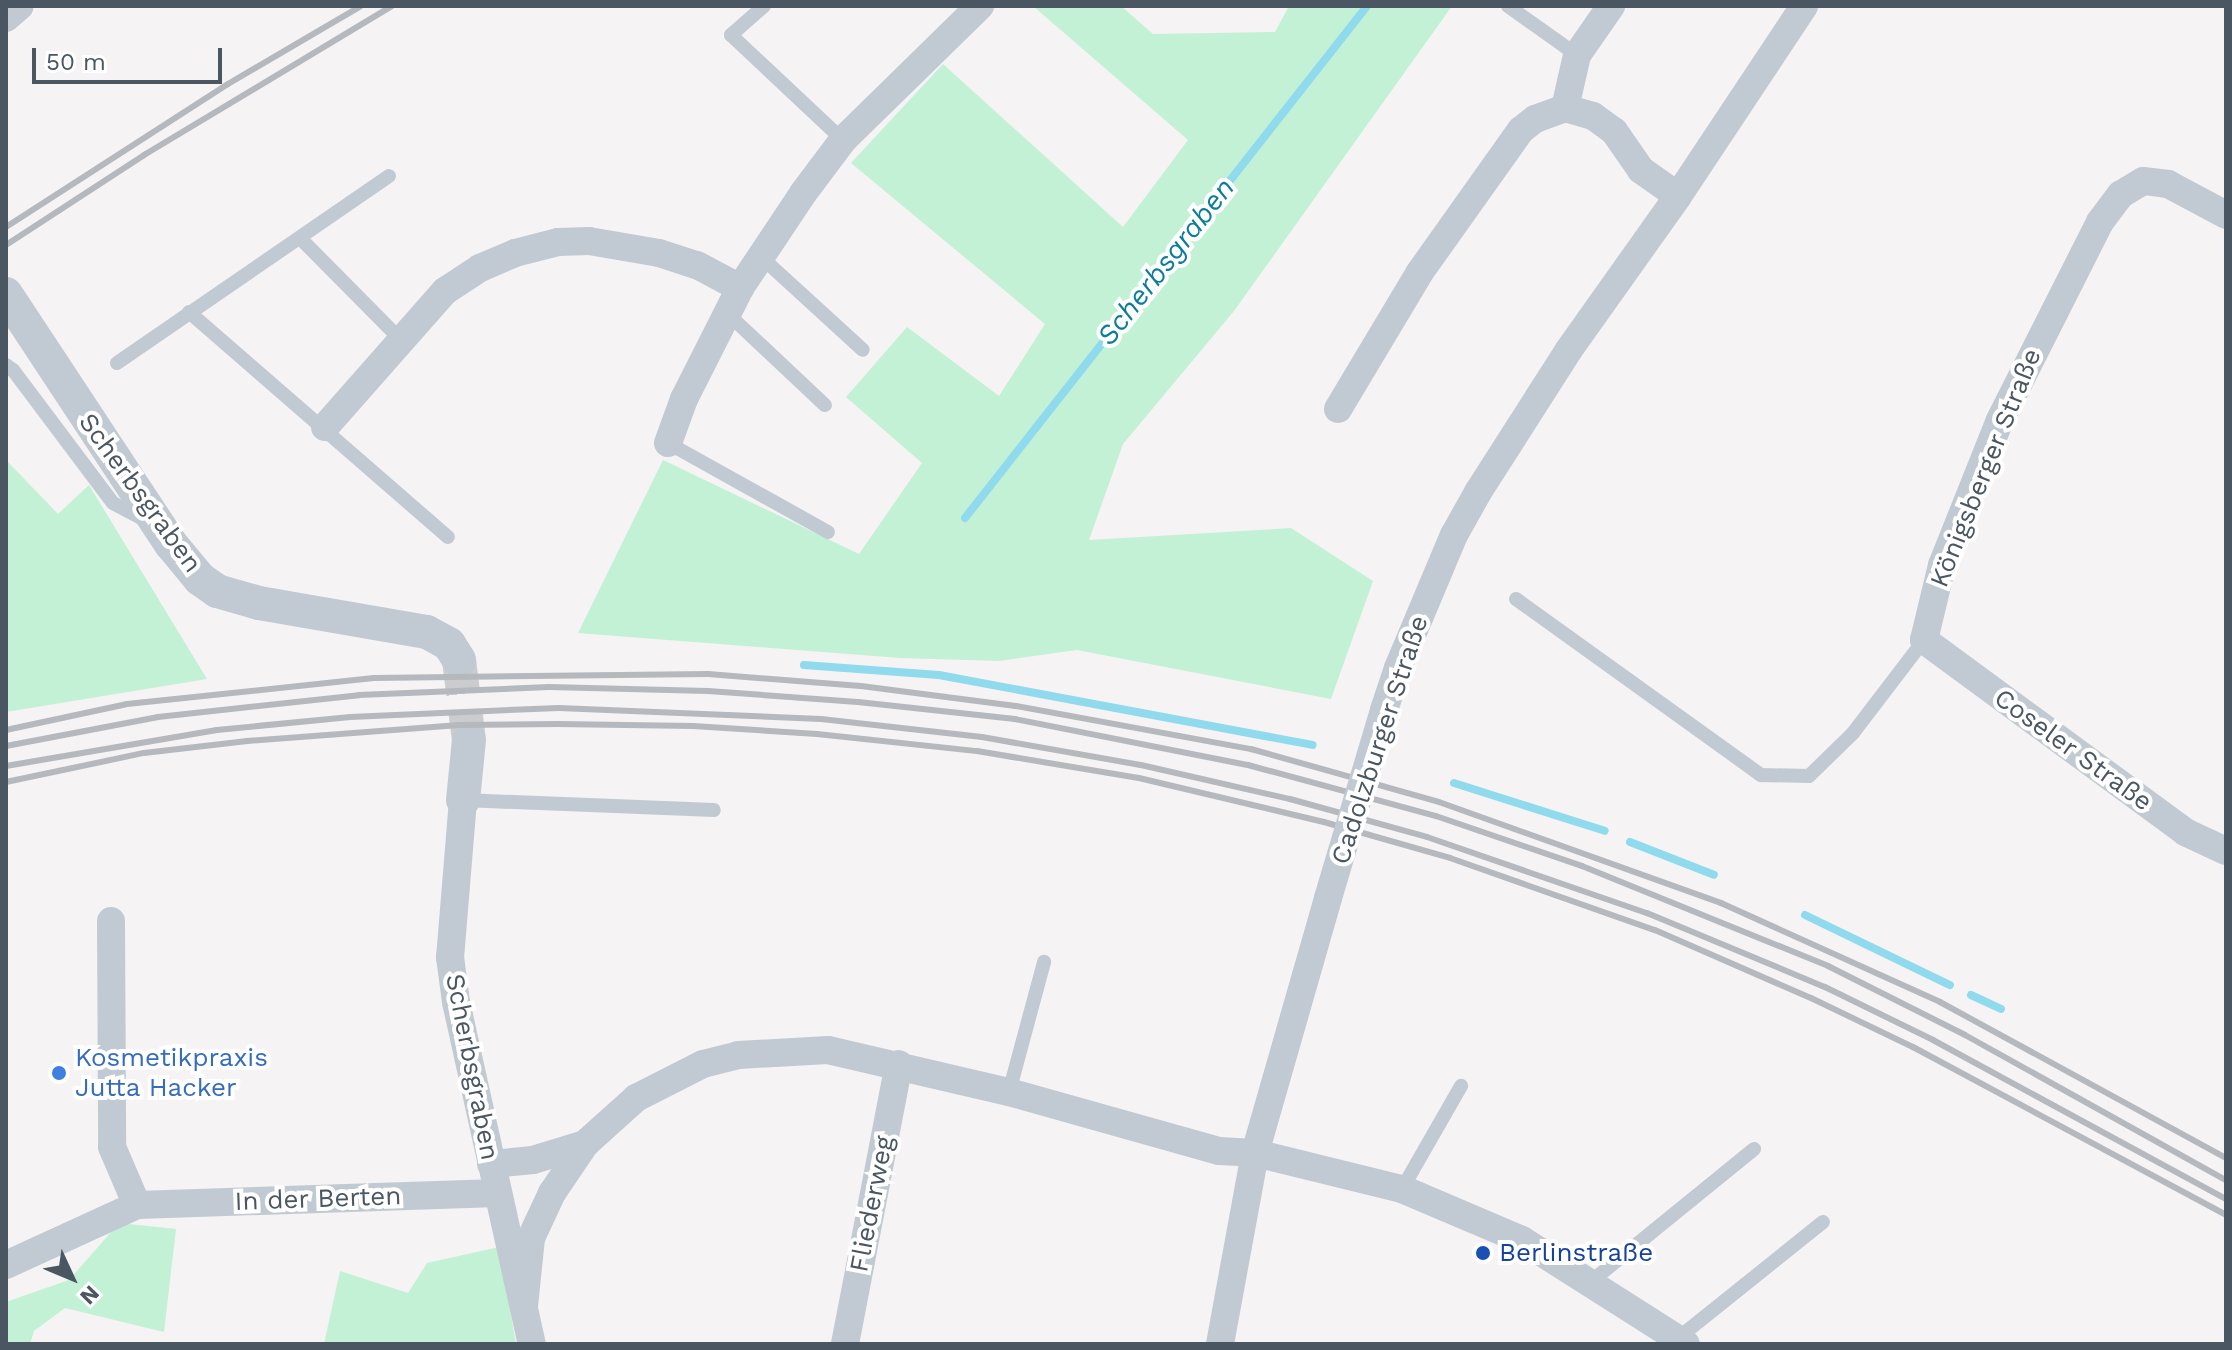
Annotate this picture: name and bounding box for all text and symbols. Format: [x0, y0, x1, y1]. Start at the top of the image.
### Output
scale bar [36, 32, 226, 82]
text: 50 m [46, 48, 106, 76]
water label: Scherbsgraben [1090, 172, 1242, 352]
street label: Königsberger Straße [1924, 344, 2048, 592]
street label: Scherbsgraben [72, 407, 208, 579]
street label: Cadolzburger Straße [1325, 611, 1435, 869]
street label: Coseler Straße [1988, 682, 2158, 818]
street label: Scherbsgraben [439, 971, 505, 1163]
place label: Kosmetikpraxis Jutta Hacker [75, 1042, 268, 1104]
marker: Kosmetikpraxis Jutta Hacker [50, 1064, 68, 1082]
street label: Fliederweg [844, 1133, 900, 1275]
street label: In der Berten [234, 1180, 402, 1218]
place label: Berlinstraße [1499, 1237, 1653, 1269]
north arrow [32, 1238, 112, 1318]
marker: Berlinstraße [1474, 1244, 1492, 1262]
text: N [75, 1280, 104, 1310]

